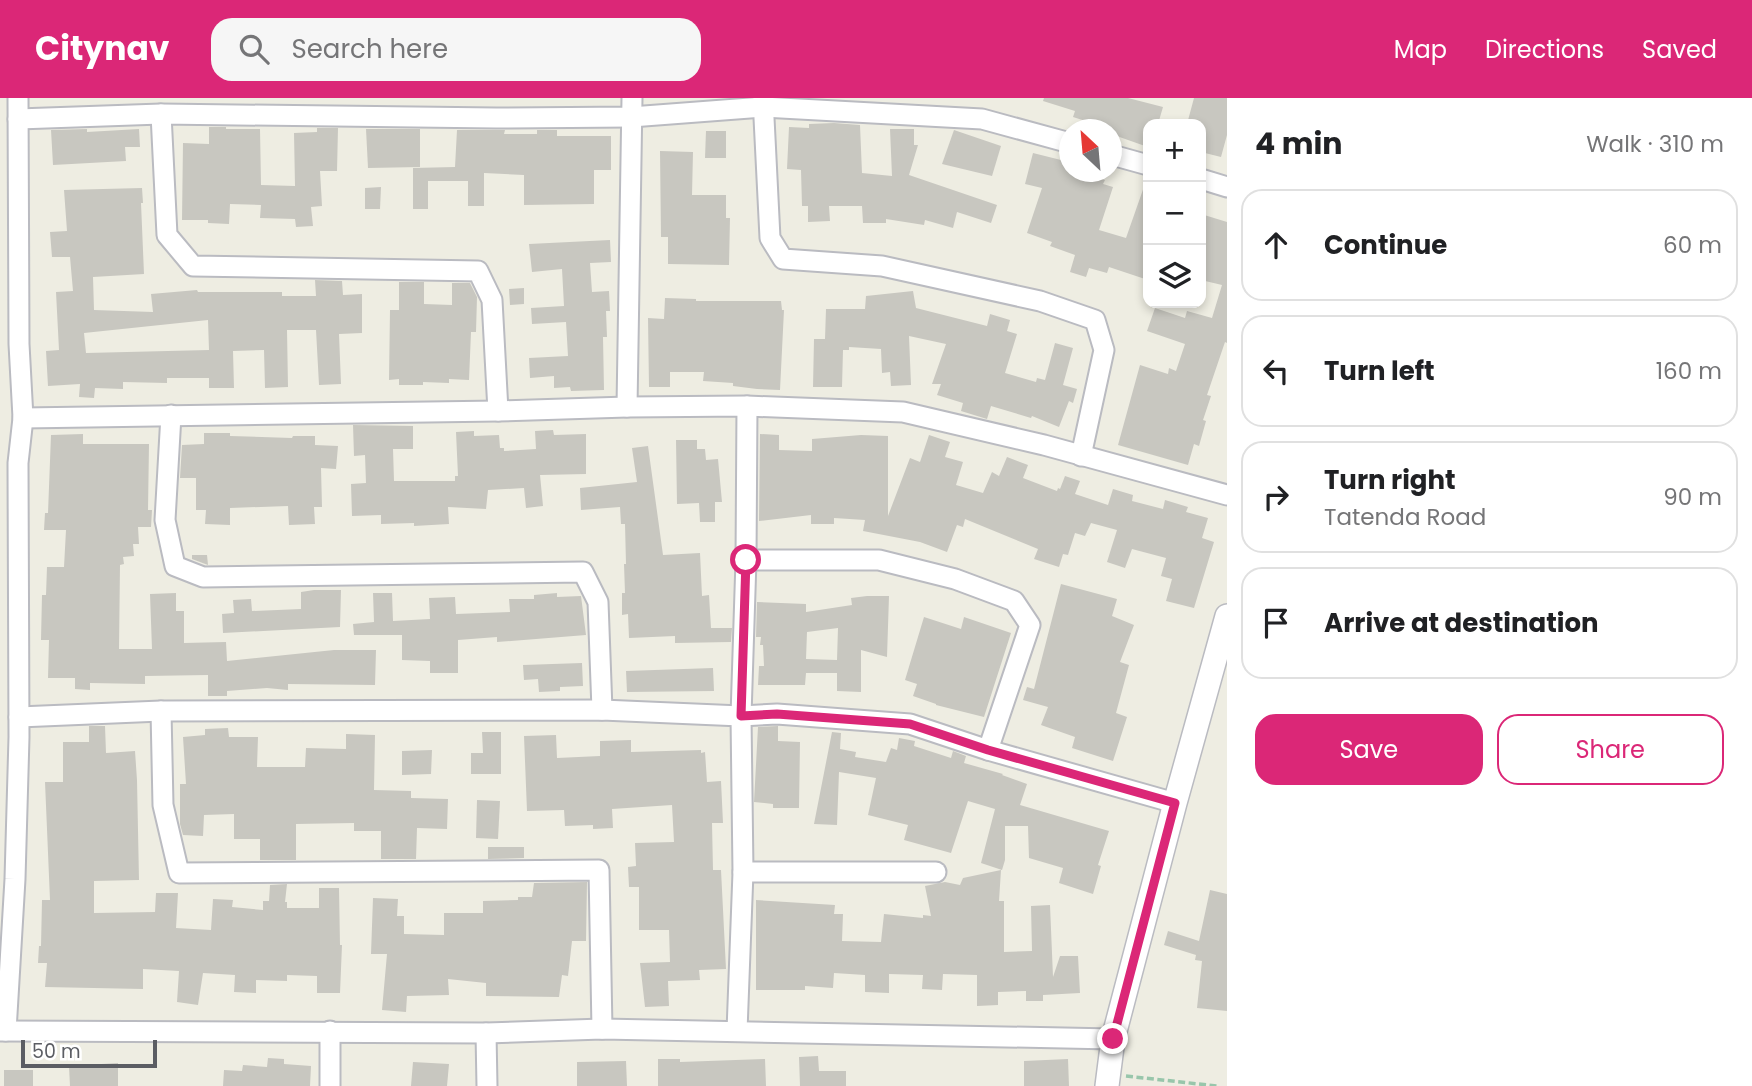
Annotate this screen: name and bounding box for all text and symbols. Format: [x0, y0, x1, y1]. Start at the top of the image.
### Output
search box [211, 18, 701, 81]
text: Citynav [35, 25, 169, 72]
icon: search [235, 30, 273, 68]
text: Search here [291, 31, 448, 67]
text: Map [1394, 33, 1447, 66]
text: Directions [1485, 33, 1604, 66]
text: Saved [1642, 33, 1717, 66]
north arrow [1059, 119, 1122, 182]
map controls [1143, 119, 1206, 308]
button: + [1143, 119, 1206, 182]
text: 4 min [1255, 122, 1343, 165]
text: Walk · 310 m [1586, 128, 1724, 160]
button: − [1143, 182, 1206, 245]
icon: ahead [1257, 226, 1295, 264]
text: Continue [1324, 227, 1447, 263]
text: 60 m [1663, 229, 1722, 261]
button: layers [1143, 245, 1206, 308]
icon: left [1257, 352, 1295, 390]
text: Turn left [1324, 353, 1435, 389]
text: 160 m [1656, 355, 1722, 387]
text: Turn right [1324, 462, 1456, 498]
icon: right [1257, 478, 1295, 516]
text: 90 m [1663, 481, 1722, 513]
text: Tatenda Road [1324, 501, 1486, 533]
route start [730, 544, 761, 575]
icon: arrive [1257, 604, 1295, 642]
text: Arrive at destination [1324, 605, 1599, 641]
button: Save [1255, 714, 1483, 785]
button: Share [1497, 714, 1724, 785]
route end [1097, 1023, 1128, 1054]
scale bar [21, 1037, 158, 1069]
text: 50 m [32, 1038, 81, 1065]

